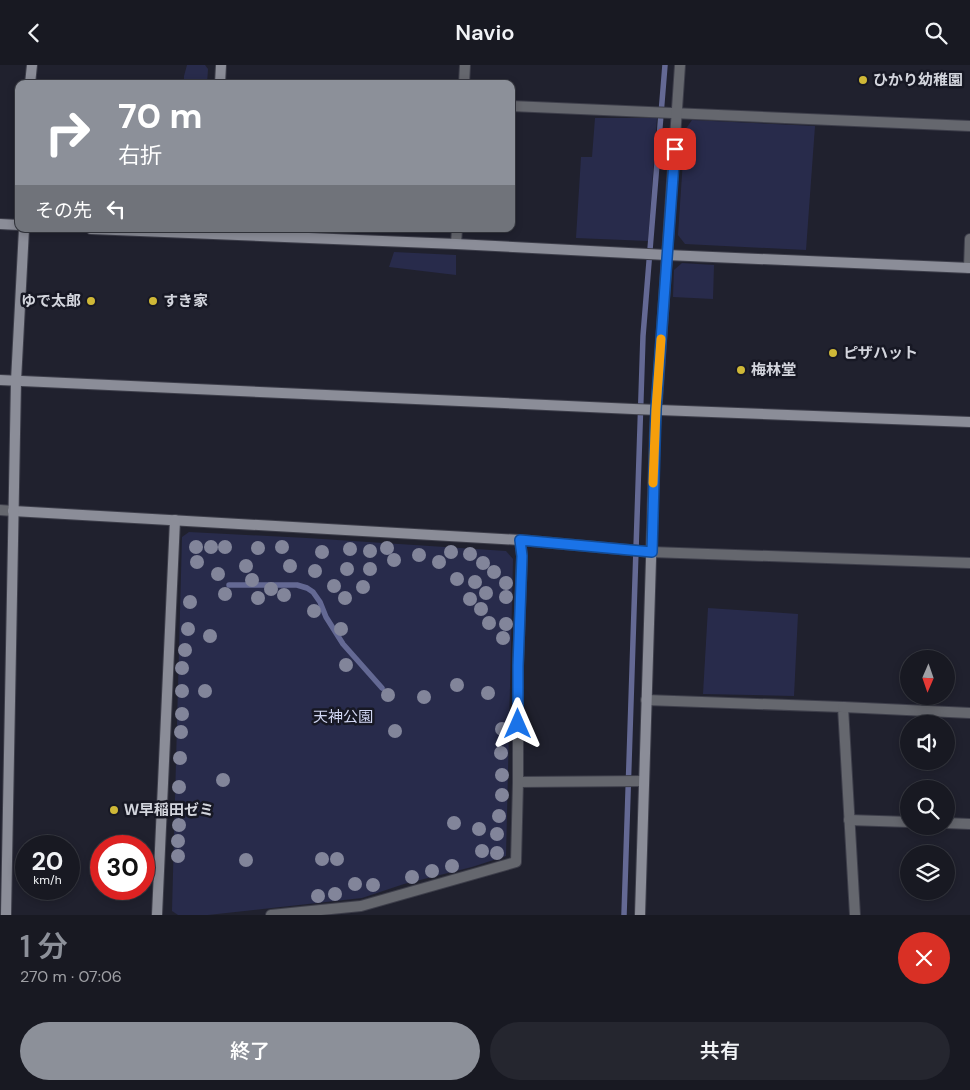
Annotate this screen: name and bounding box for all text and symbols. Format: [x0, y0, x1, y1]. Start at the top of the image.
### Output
text: Navio [455, 18, 515, 47]
icon: back [20, 19, 48, 47]
icon: search [922, 19, 950, 47]
place label: ひかり幼稚園 [873, 70, 963, 90]
marker: ひかり幼稚園 [857, 74, 869, 86]
text: 70 m [118, 93, 202, 139]
icon: right [35, 100, 100, 165]
pin [654, 128, 696, 170]
icon: arrive [661, 135, 689, 163]
text: 右折 [118, 141, 162, 170]
icon: left [102, 195, 130, 223]
text: その先 [35, 198, 92, 223]
place label: ゆで太郎 [21, 291, 81, 311]
place label: すき家 [163, 291, 208, 311]
marker: ゆで太郎 [85, 295, 97, 307]
marker: すき家 [147, 295, 159, 307]
place label: ピザハット [843, 343, 918, 363]
marker: ピザハット [827, 347, 839, 359]
place label: 梅林堂 [751, 360, 796, 380]
marker: 梅林堂 [735, 364, 747, 376]
north arrow [900, 650, 955, 705]
map controls [900, 650, 955, 900]
position arrow [491, 697, 543, 749]
park label: 天神公園 [313, 707, 373, 727]
button: sound [900, 715, 955, 770]
button: search [900, 780, 955, 835]
place label: Ｗ早稲田ゼミ [124, 800, 214, 820]
marker: Ｗ早稲田ゼミ [108, 804, 120, 816]
speed limit sign: 30 [90, 835, 155, 900]
text: 20 [32, 845, 63, 878]
button: layers [900, 845, 955, 900]
text: km/h [33, 872, 62, 888]
text: 1 分 [20, 927, 68, 966]
button: close [898, 932, 950, 984]
text: 270 m · 07:06 [20, 966, 122, 987]
button: 終了 [20, 1022, 480, 1080]
button: 共有 [490, 1022, 950, 1080]

